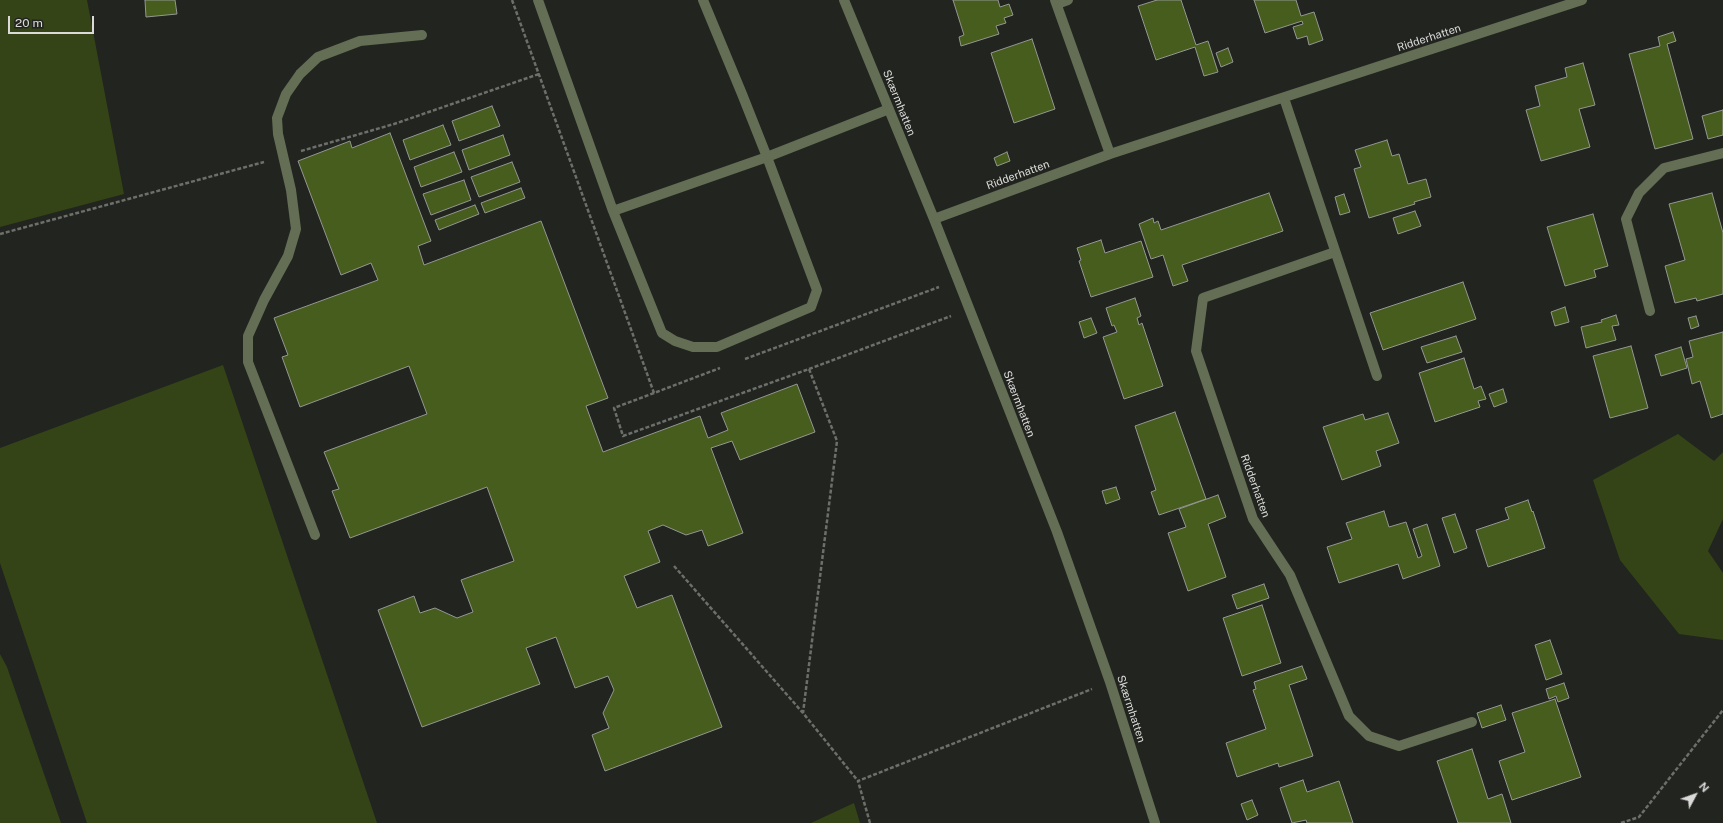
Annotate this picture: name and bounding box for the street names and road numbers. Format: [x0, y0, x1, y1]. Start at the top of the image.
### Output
street label: Ridderhatten [1395, 21, 1463, 55]
street label: Skærmhatten [880, 68, 918, 138]
street label: Ridderhatten [985, 157, 1051, 193]
street label: Skærmhatten [1000, 369, 1038, 439]
street label: Ridderhatten [1237, 453, 1273, 519]
street label: Skærmhatten [1114, 674, 1148, 744]

